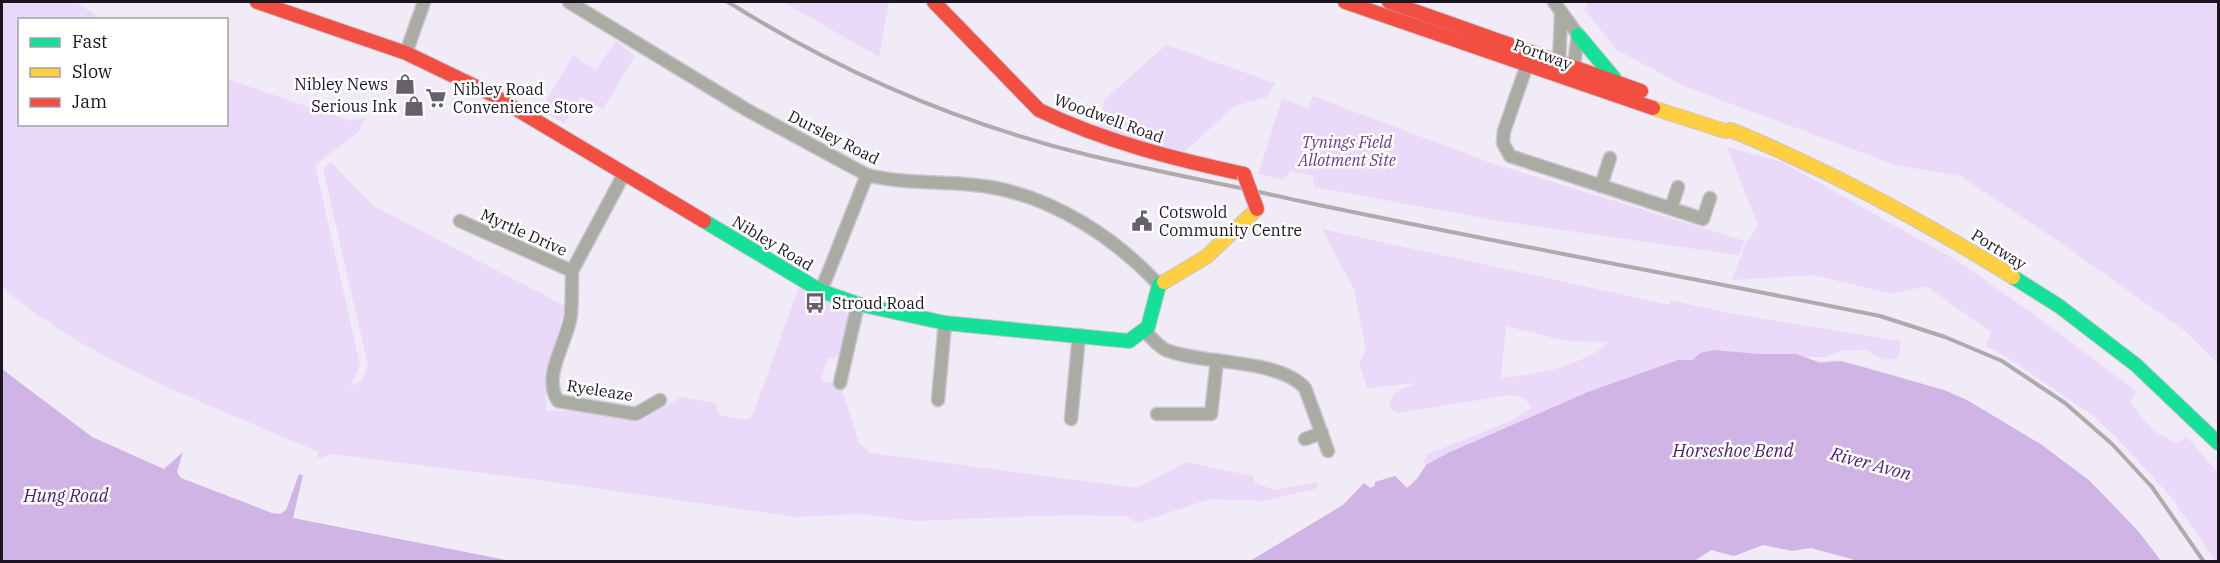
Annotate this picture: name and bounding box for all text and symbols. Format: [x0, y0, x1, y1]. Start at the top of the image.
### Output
legend [18, 18, 228, 126]
text: Fast [72, 30, 107, 53]
street label: Portway [1511, 34, 1576, 74]
text: Slow [72, 60, 112, 83]
shop icon: Nibley News [393, 72, 417, 96]
place label: Nibley News [294, 74, 388, 94]
place label: Nibley Road Convenience Store [453, 79, 593, 117]
supermarket icon: Nibley Road Convenience Store [424, 86, 448, 110]
street label: Woodwell Road [1051, 89, 1167, 147]
text: Jam [72, 90, 107, 113]
shop icon: Serious Ink [402, 94, 426, 118]
place label: Serious Ink [311, 96, 398, 116]
street label: Dursley Road [785, 105, 883, 169]
park label: Tynings Field Allotment Site [1297, 132, 1396, 170]
place label: Cotswold Community Centre [1159, 202, 1302, 240]
street label: Myrtle Drive [478, 204, 570, 260]
public building icon: Cotswold Community Centre [1130, 209, 1154, 233]
street label: Nibley Road [729, 211, 817, 275]
street label: Portway [1968, 224, 2031, 274]
bus stop icon: Stroud Road [803, 291, 827, 315]
place label: Stroud Road [832, 293, 925, 313]
street label: Ryeleaze [566, 375, 634, 405]
water label: Horseshoe Bend [1672, 439, 1794, 462]
water label: River Avon [1827, 441, 1915, 486]
water label: Hung Road [22, 484, 109, 507]

